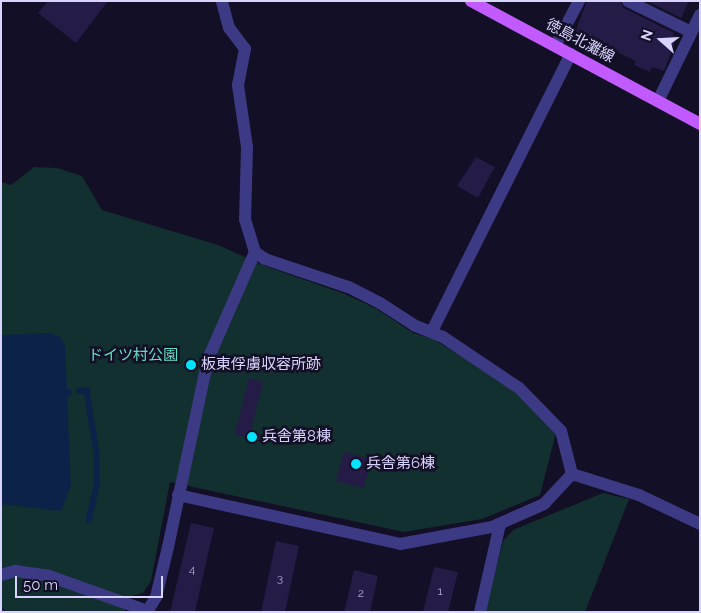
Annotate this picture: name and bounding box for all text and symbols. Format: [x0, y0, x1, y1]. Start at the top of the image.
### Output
street label: 徳島北灘線 [543, 15, 617, 67]
north arrow [636, 15, 686, 65]
text: N [638, 27, 656, 43]
park label: ドイツ村公園 [88, 347, 178, 365]
place label: 板東俘虜収容所跡 [201, 356, 321, 374]
marker: 板東俘虜収容所跡 [185, 359, 197, 371]
place label: 兵舎第8棟 [262, 428, 331, 446]
marker: 兵舎第8棟 [246, 431, 258, 443]
place label: 兵舎第6棟 [366, 455, 435, 473]
marker: 兵舎第6棟 [350, 458, 362, 470]
house number: 4 [189, 563, 195, 577]
scale bar [18, 566, 165, 598]
house number: 3 [277, 572, 283, 586]
text: 50 m [23, 576, 58, 594]
house number: 1 [437, 585, 443, 599]
house number: 2 [358, 587, 364, 601]

